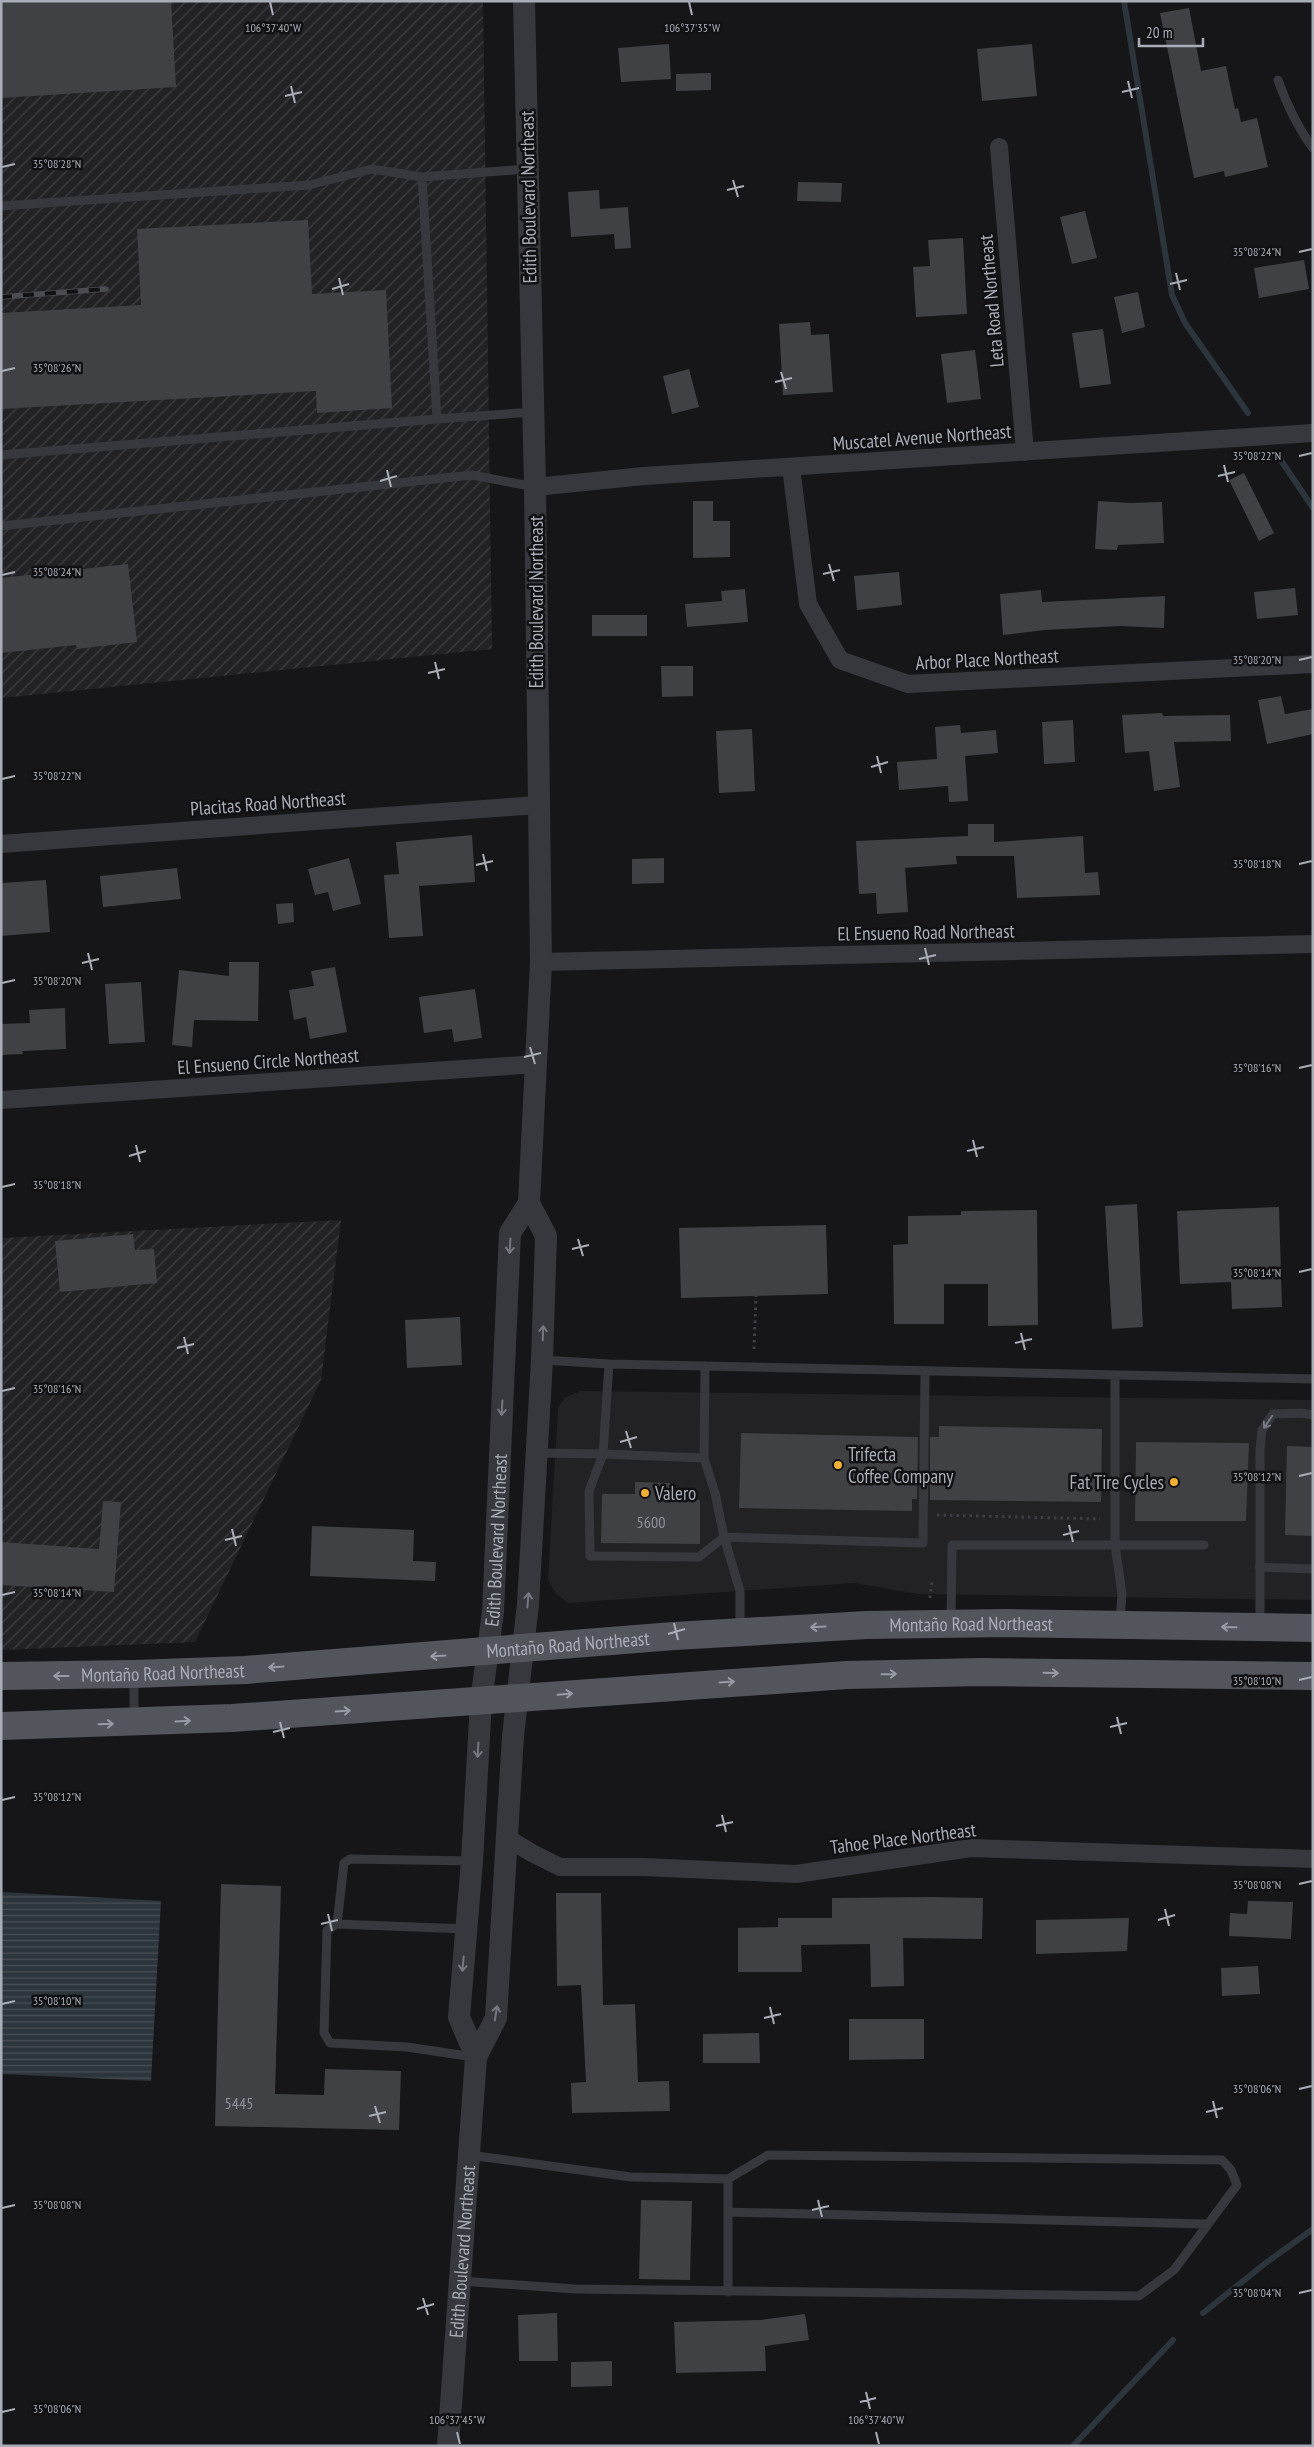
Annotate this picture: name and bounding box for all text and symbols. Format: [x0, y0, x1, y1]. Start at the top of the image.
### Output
scale bar [1139, 15, 1203, 47]
text: 106°37'40"W [245, 20, 301, 35]
text: 106°37'35"W [664, 20, 720, 35]
text: 20 m [1146, 23, 1172, 42]
street label: Edith Boulevard Northeast [514, 110, 542, 284]
text: 35°08'28"N [33, 156, 81, 171]
street label: Leta Road Northeast [973, 233, 1009, 368]
text: 35°08'24"N [1233, 244, 1281, 259]
text: 35°08'26"N [33, 360, 81, 375]
street label: Muscatel Avenue Northeast [832, 419, 1013, 455]
text: 35°08'22"N [1233, 448, 1281, 463]
street label: Edith Boulevard Northeast [524, 515, 548, 688]
text: 35°08'24"N [33, 564, 81, 579]
street label: Arbor Place Northeast [915, 643, 1060, 675]
text: 35°08'20"N [1233, 652, 1281, 667]
text: 35°08'22"N [33, 768, 81, 783]
street label: Placitas Road Northeast [189, 786, 347, 820]
text: 35°08'18"N [1233, 856, 1281, 871]
street label: El Ensueno Road Northeast [837, 918, 1016, 946]
text: 35°08'20"N [33, 973, 81, 988]
street label: El Ensueno Circle Northeast [176, 1043, 360, 1079]
text: 35°08'16"N [1233, 1060, 1281, 1075]
text: 35°08'18"N [33, 1177, 81, 1192]
one-way arrow [505, 1238, 514, 1254]
text: 35°08'14"N [1233, 1265, 1281, 1280]
one-way arrow [539, 1326, 548, 1342]
text: 35°08'16"N [33, 1381, 81, 1396]
one-way arrow [498, 1400, 507, 1416]
one-way arrow [1263, 1414, 1273, 1428]
place label: Trifecta Coffee Company [848, 1442, 954, 1488]
street label: Edith Boulevard Northeast [479, 1452, 512, 1628]
marker: Trifecta Coffee Company [832, 1459, 844, 1471]
text: 35°08'12"N [1233, 1469, 1281, 1484]
place label: Fat Tire Cycles [1069, 1470, 1164, 1494]
marker: Fat Tire Cycles [1168, 1476, 1180, 1488]
place label: Valero [654, 1481, 696, 1505]
marker: Valero [639, 1487, 651, 1499]
house number: 5600 [637, 1512, 665, 1532]
text: 35°08'14"N [33, 1585, 81, 1600]
one-way arrow [523, 1593, 533, 1609]
street label: Montaño Road Northeast [889, 1611, 1054, 1637]
one-way arrow [1221, 1622, 1238, 1632]
one-way arrow [810, 1623, 826, 1632]
street label: Montaño Road Northeast [485, 1626, 651, 1663]
one-way arrow [430, 1651, 446, 1660]
street label: Montaño Road Northeast [81, 1658, 246, 1687]
one-way arrow [268, 1663, 284, 1672]
one-way arrow [1043, 1668, 1059, 1677]
one-way arrow [880, 1669, 897, 1679]
one-way arrow [53, 1671, 70, 1681]
text: 35°08'10"N [1233, 1673, 1281, 1688]
one-way arrow [718, 1677, 734, 1686]
one-way arrow [556, 1689, 572, 1699]
one-way arrow [335, 1706, 351, 1715]
one-way arrow [174, 1716, 191, 1726]
one-way arrow [97, 1719, 113, 1729]
one-way arrow [473, 1741, 482, 1757]
text: 35°08'12"N [33, 1789, 81, 1804]
street label: Tahoe Place Northeast [829, 1817, 978, 1859]
text: 35°08'08"N [1233, 1877, 1281, 1892]
one-way arrow [459, 1956, 468, 1972]
text: 35°08'10"N [33, 1993, 81, 2008]
one-way arrow [491, 2005, 501, 2021]
text: 35°08'06"N [1233, 2081, 1281, 2096]
house number: 5445 [225, 2093, 253, 2113]
street label: Edith Boulevard Northeast [444, 2164, 480, 2339]
text: 35°08'08"N [33, 2197, 81, 2212]
text: 35°08'04"N [1233, 2285, 1281, 2300]
text: 35°08'06"N [33, 2401, 81, 2416]
text: 106°37'45"W [429, 2412, 485, 2427]
text: 106°37'40"W [848, 2412, 904, 2427]

